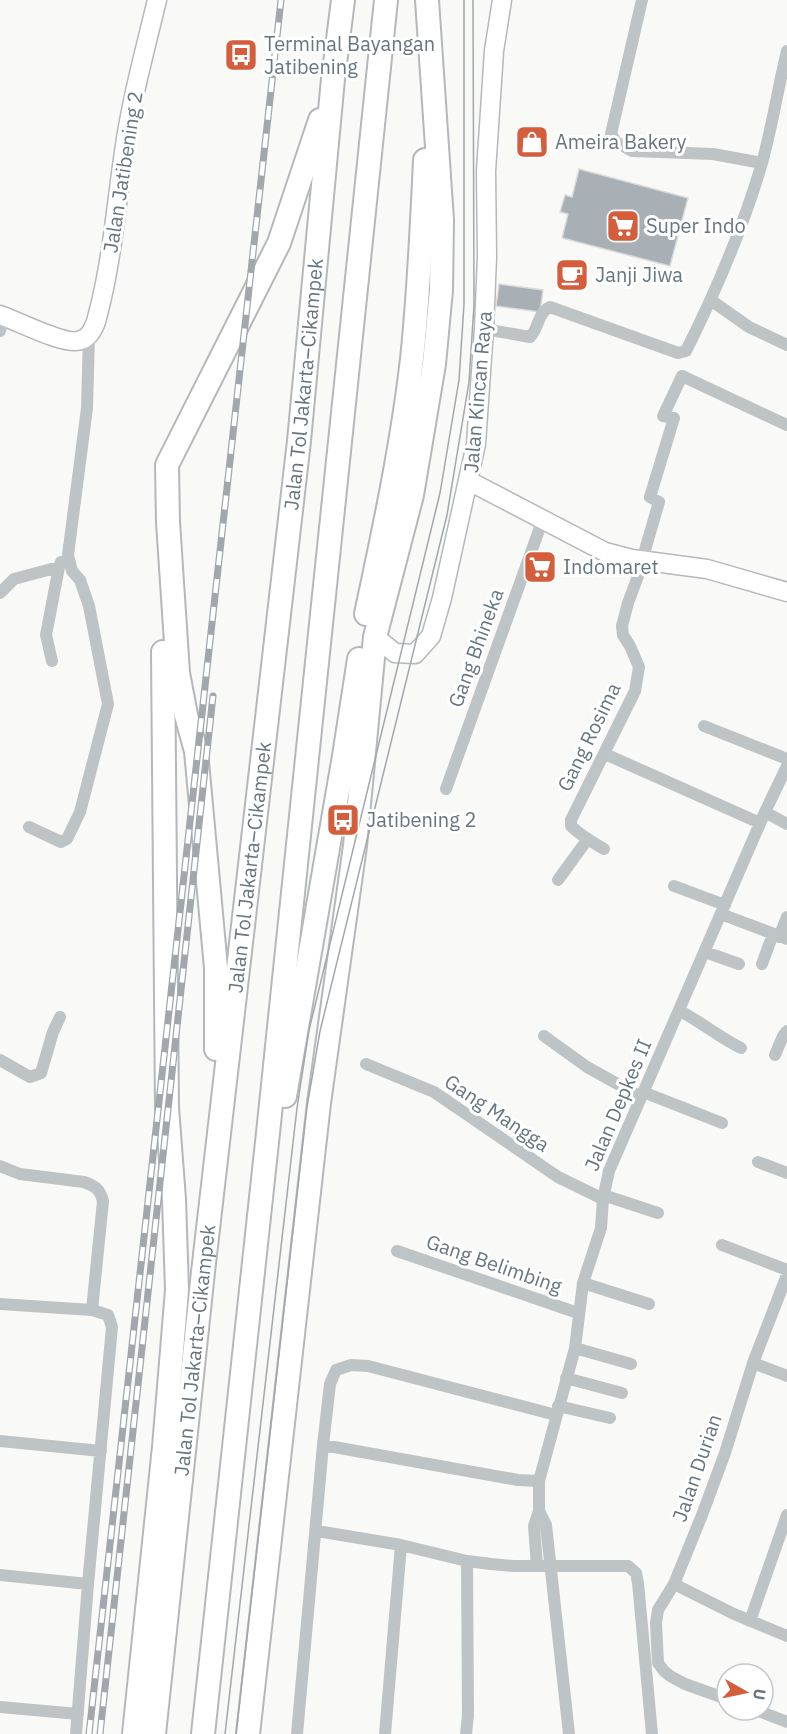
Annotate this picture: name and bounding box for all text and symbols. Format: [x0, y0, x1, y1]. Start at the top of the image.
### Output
place label: Terminal Bayangan Jatibening [264, 30, 435, 80]
bus stop icon: Terminal Bayangan Jatibening [223, 37, 259, 73]
street label: Jalan Jatibening 2 [96, 89, 149, 255]
shop icon: Ameira Bakery [514, 124, 550, 160]
place label: Ameira Bakery [555, 128, 686, 155]
supermarket icon: Super Indo [605, 208, 641, 244]
place label: Super Indo [646, 212, 746, 239]
street label: Jalan Tol Jakarta–Cikampek [277, 257, 329, 512]
cafe icon: Janji Jiwa [554, 257, 590, 293]
place label: Janji Jiwa [595, 261, 683, 288]
street label: Jalan Kincan Raya [457, 310, 498, 474]
supermarket icon: Indomaret [522, 549, 558, 585]
place label: Indomaret [563, 553, 659, 580]
street label: Gang Bhineka [442, 585, 510, 711]
street label: Gang Rosima [551, 678, 627, 796]
street label: Jalan Tol Jakarta–Cikampek [221, 740, 277, 994]
bus stop icon: Jatibening 2 [325, 802, 361, 838]
place label: Jatibening 2 [366, 806, 476, 833]
street label: Jalan Depkes II [578, 1035, 657, 1175]
street label: Gang Mangga [439, 1067, 555, 1158]
street label: Jalan Tol Jakarta–Cikampek [167, 1222, 221, 1477]
street label: Gang Belimbing [423, 1228, 566, 1299]
street label: Jalan Durian [665, 1410, 728, 1525]
north arrow [715, 1662, 775, 1722]
text: U [749, 1687, 771, 1701]

